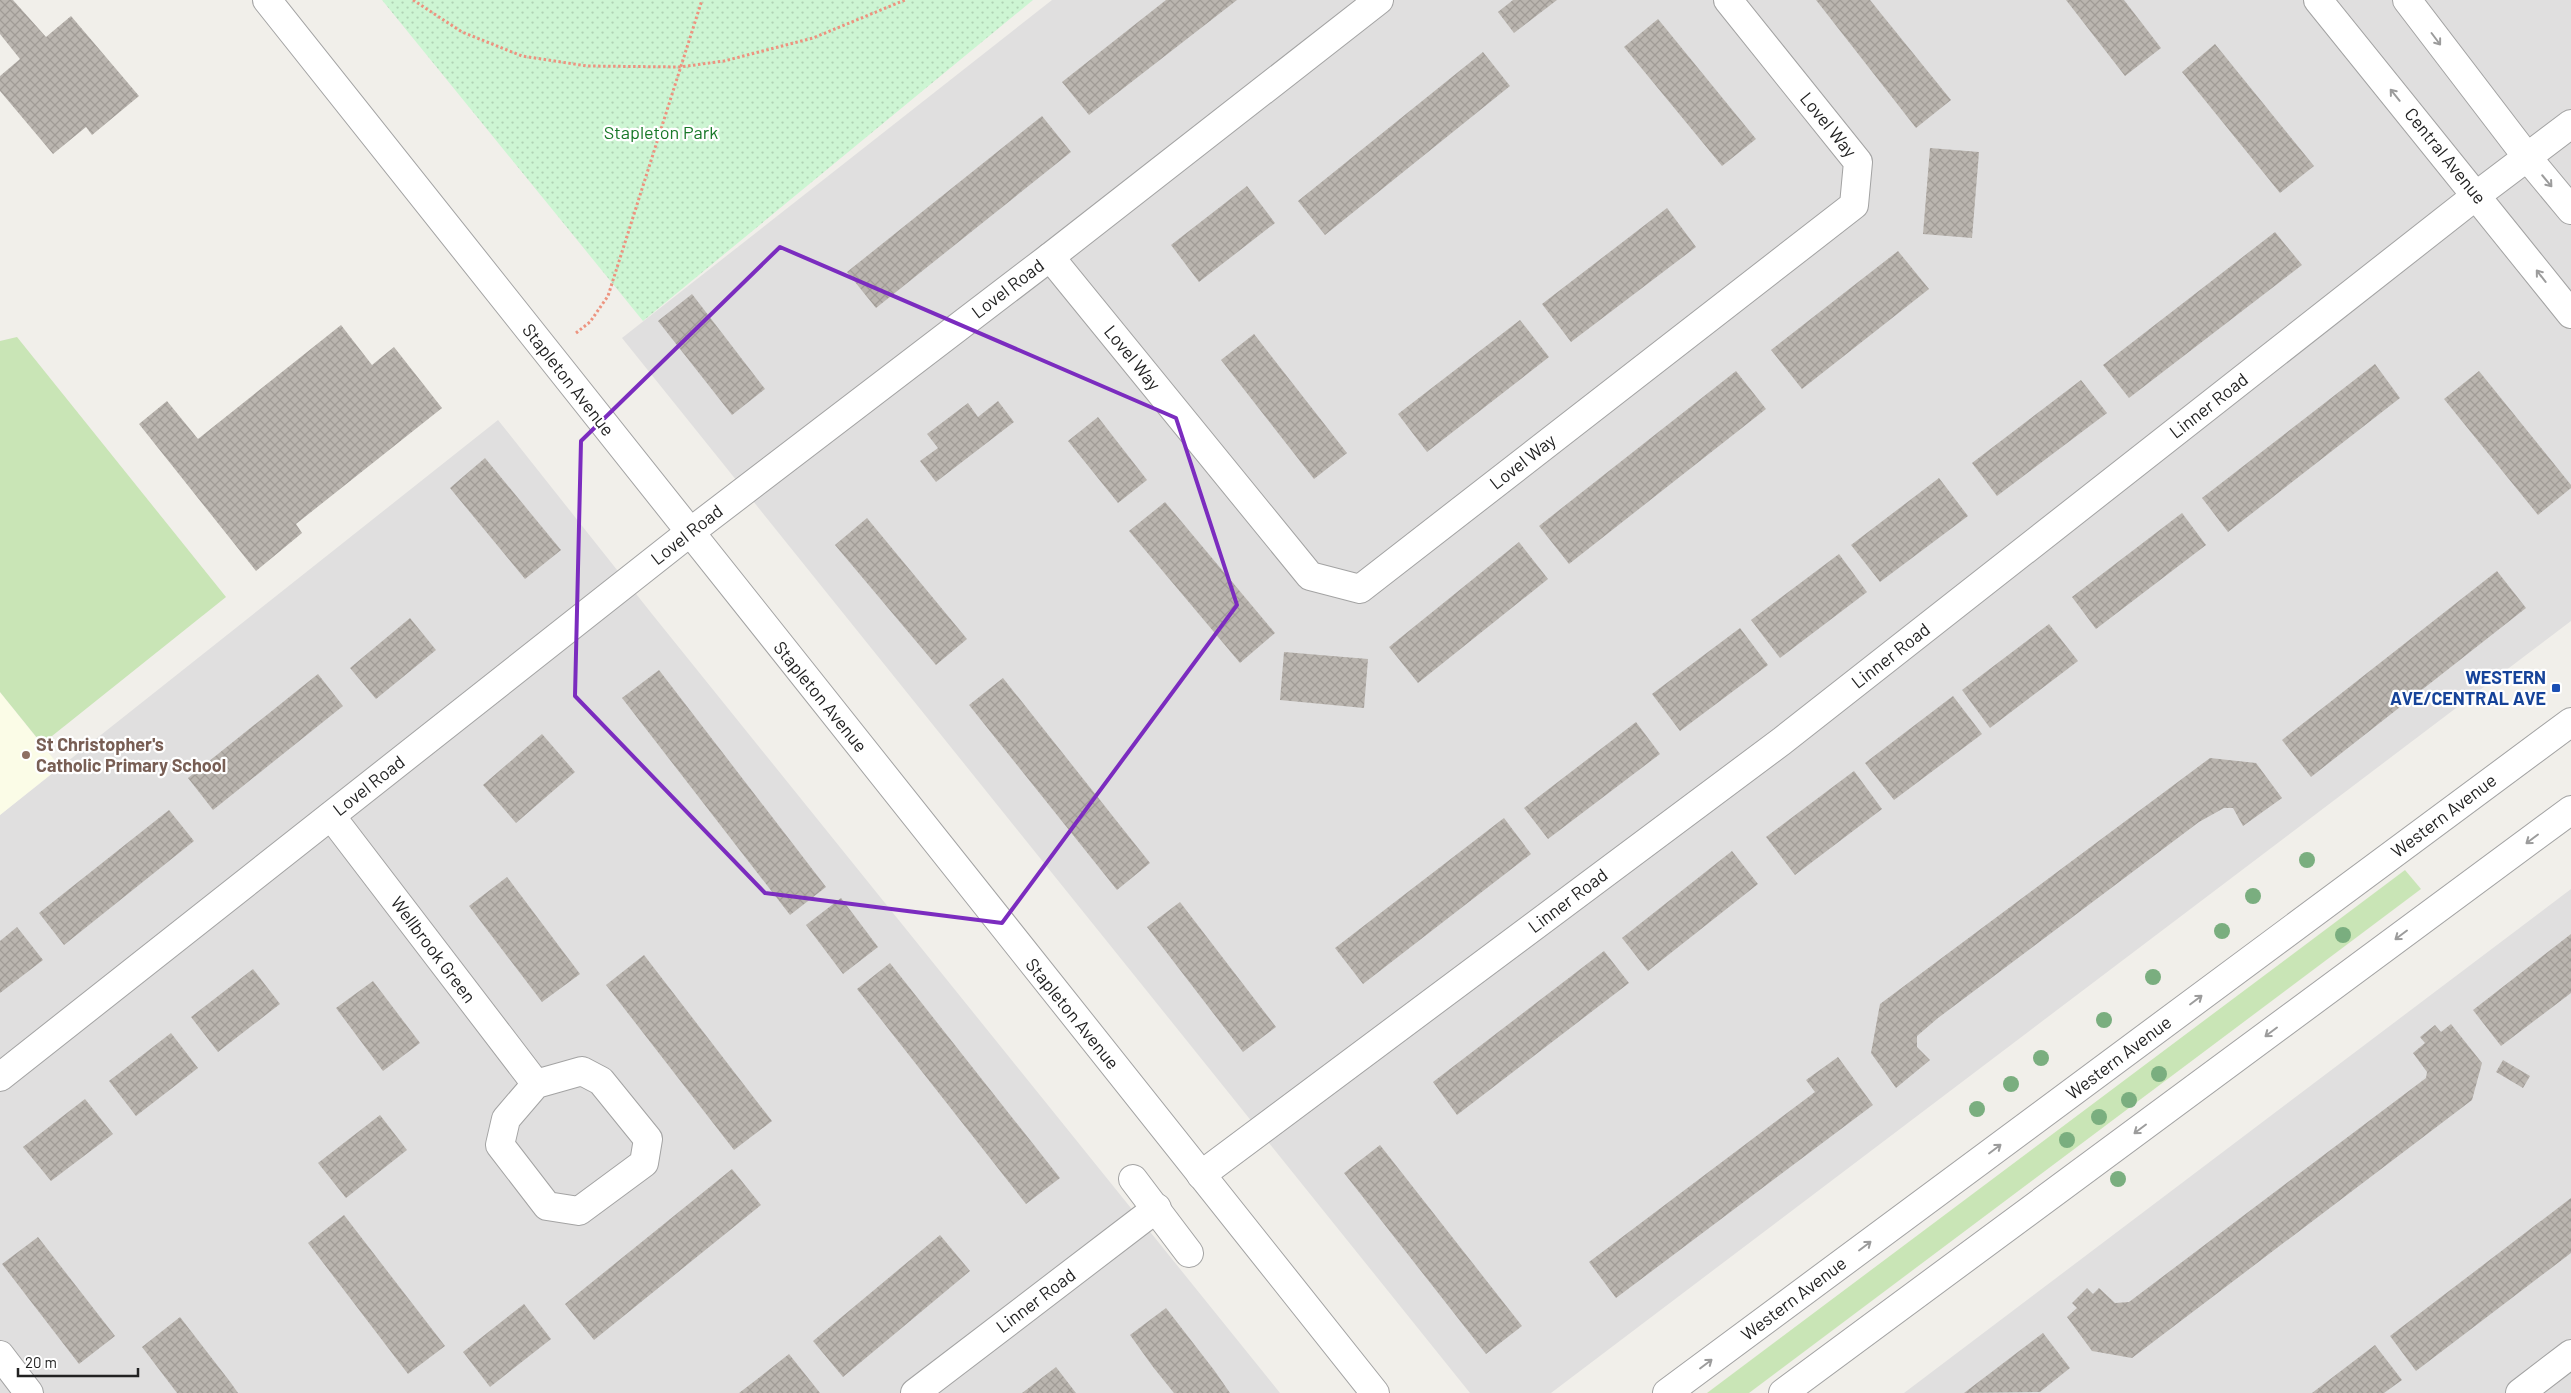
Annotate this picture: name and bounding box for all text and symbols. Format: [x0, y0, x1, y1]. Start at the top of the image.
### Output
one-way arrow [2431, 32, 2442, 45]
street label: Lovel Way [1796, 87, 1862, 161]
one-way arrow [2390, 88, 2401, 101]
street label: Central Avenue [2400, 103, 2491, 208]
park label: Stapleton Park [604, 121, 718, 143]
one-way arrow [2541, 174, 2552, 187]
street label: Lovel Road [967, 254, 1048, 323]
one-way arrow [2535, 270, 2546, 283]
street label: Stapleton Avenue [518, 319, 619, 440]
street label: Lovel Way [1100, 320, 1166, 394]
street label: Linner Road [2165, 368, 2252, 443]
street label: Lovel Way [1485, 429, 1560, 494]
street label: Lovel Road [646, 499, 727, 569]
street label: Linner Road [1847, 618, 1934, 693]
street label: Stapleton Avenue [769, 636, 872, 756]
place label: WESTERN AVE/CENTRAL AVE [2390, 666, 2546, 709]
marker: WESTERN AVE/CENTRAL AVE [2550, 682, 2562, 694]
place label: St Christopher's Catholic Primary School [36, 733, 226, 776]
marker: St Christopher's Catholic Primary School [20, 749, 32, 761]
street label: Lovel Road [328, 750, 409, 820]
street label: Western Avenue [2386, 769, 2500, 862]
one-way arrow [2526, 833, 2539, 844]
street label: Linner Road [1523, 863, 1611, 937]
street label: Wellbrook Green [387, 892, 481, 1007]
one-way arrow [2394, 930, 2408, 940]
street label: Stapleton Avenue [1021, 953, 1124, 1073]
one-way arrow [2189, 995, 2202, 1006]
street label: Western Avenue [2061, 1011, 2175, 1104]
one-way arrow [2264, 1027, 2278, 1037]
one-way arrow [2134, 1123, 2147, 1134]
one-way arrow [1988, 1144, 2001, 1155]
one-way arrow [1858, 1241, 1872, 1251]
street label: Western Avenue [1736, 1252, 1850, 1345]
street label: Linner Road [991, 1263, 1079, 1337]
scale bar [18, 1346, 138, 1378]
text: 20 m [25, 1353, 57, 1371]
one-way arrow [1699, 1359, 1713, 1369]

